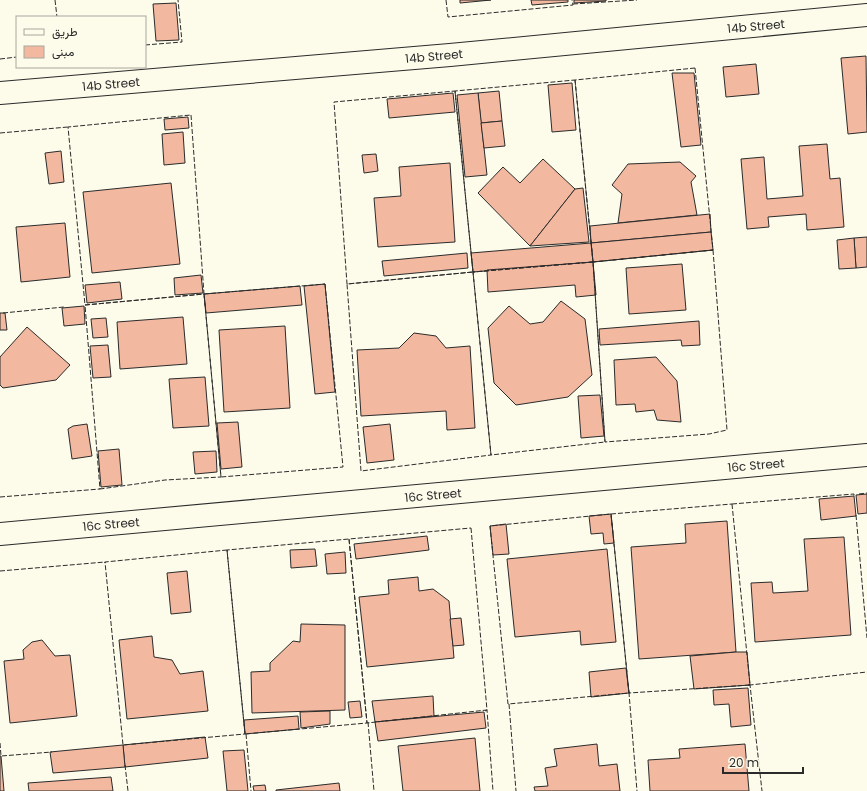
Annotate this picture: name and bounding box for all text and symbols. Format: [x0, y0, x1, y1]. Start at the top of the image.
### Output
street label: 14b Street [726, 15, 786, 37]
legend [16, 16, 146, 68]
text: طريق [52, 23, 78, 40]
text: مبنى [52, 43, 74, 60]
street label: 14b Street [404, 45, 464, 67]
street label: 14b Street [81, 73, 141, 95]
street label: 16c Street [727, 454, 785, 476]
street label: 16c Street [404, 484, 462, 506]
street label: 16c Street [82, 513, 140, 535]
scale bar [723, 749, 803, 775]
text: 20 m [729, 754, 759, 771]

